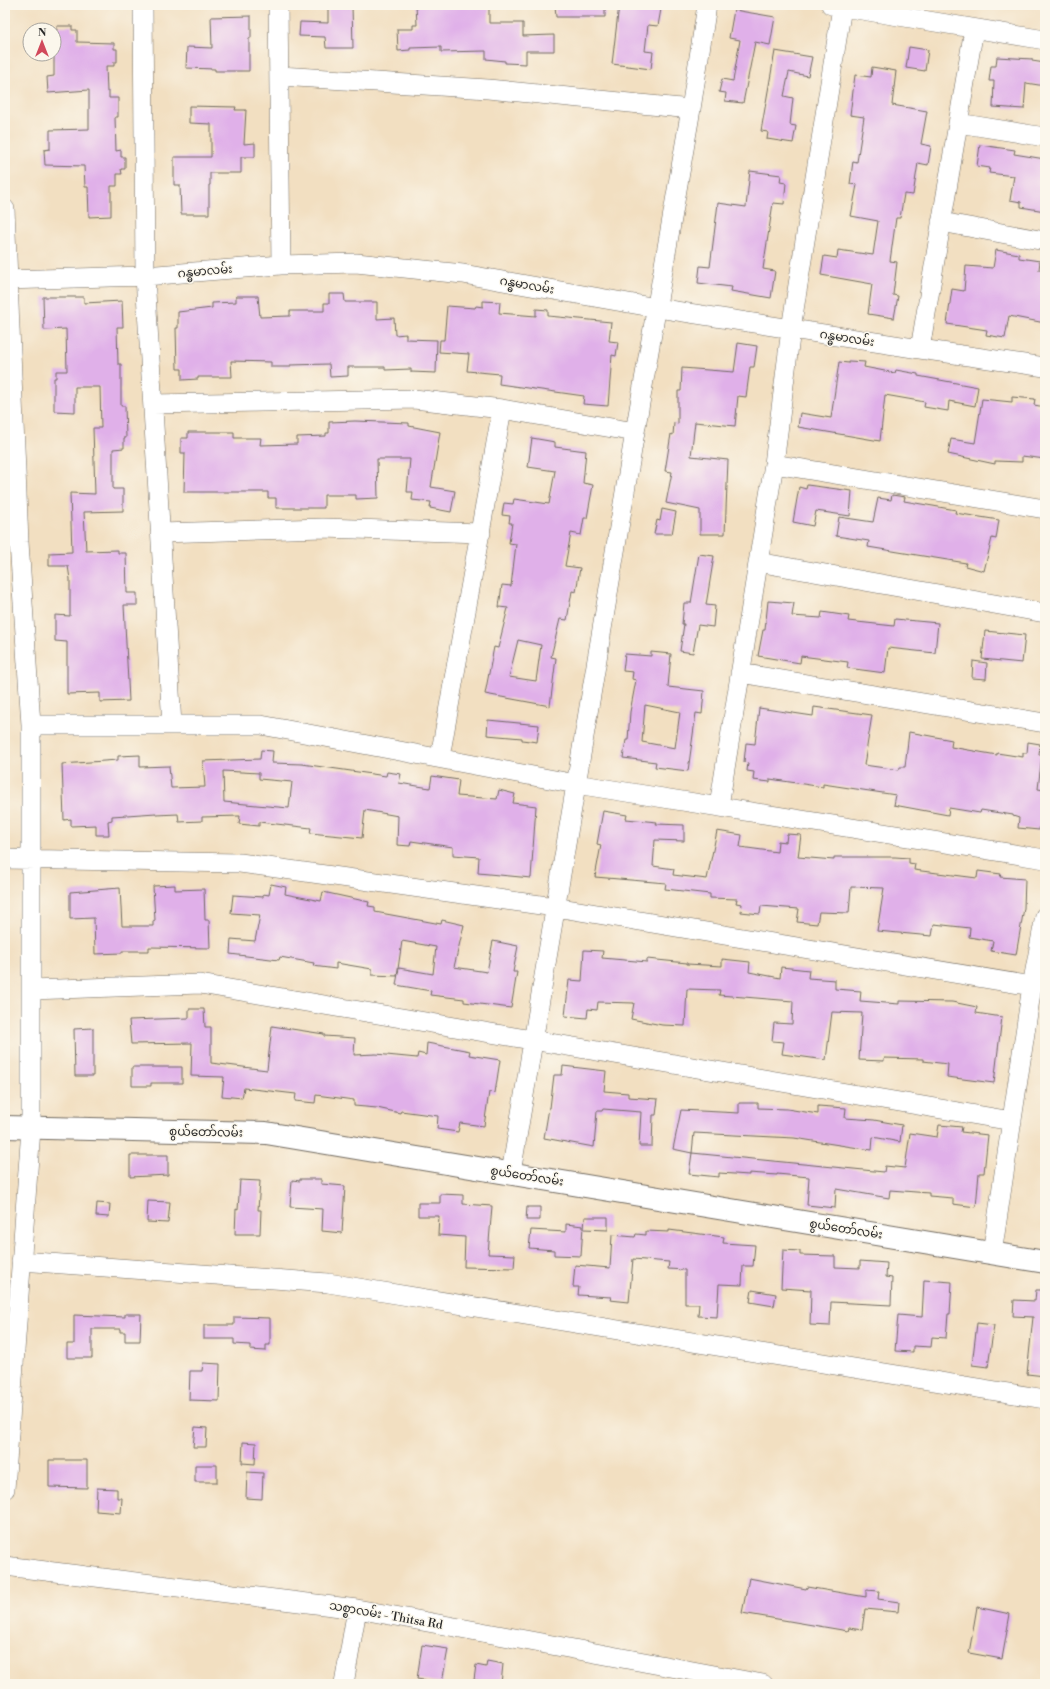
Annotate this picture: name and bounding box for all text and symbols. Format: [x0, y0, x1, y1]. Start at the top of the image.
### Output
north arrow [22, 22, 62, 62]
text: N [38, 26, 47, 40]
street label: ဂန္ဓမာလမ်း [177, 260, 233, 284]
street label: ဂန္ဓမာလမ်း [498, 271, 556, 300]
street label: ဂန္ဓမာလမ်း [818, 325, 876, 352]
street label: စွယ်တော်လမ်း [169, 1122, 243, 1143]
street label: စွယ်တော်လမ်း [489, 1161, 565, 1192]
street label: စွယ်တော်လမ်း [808, 1214, 884, 1245]
street label: သစ္စာလမ်း - Thitsa Rd [328, 1596, 444, 1635]

